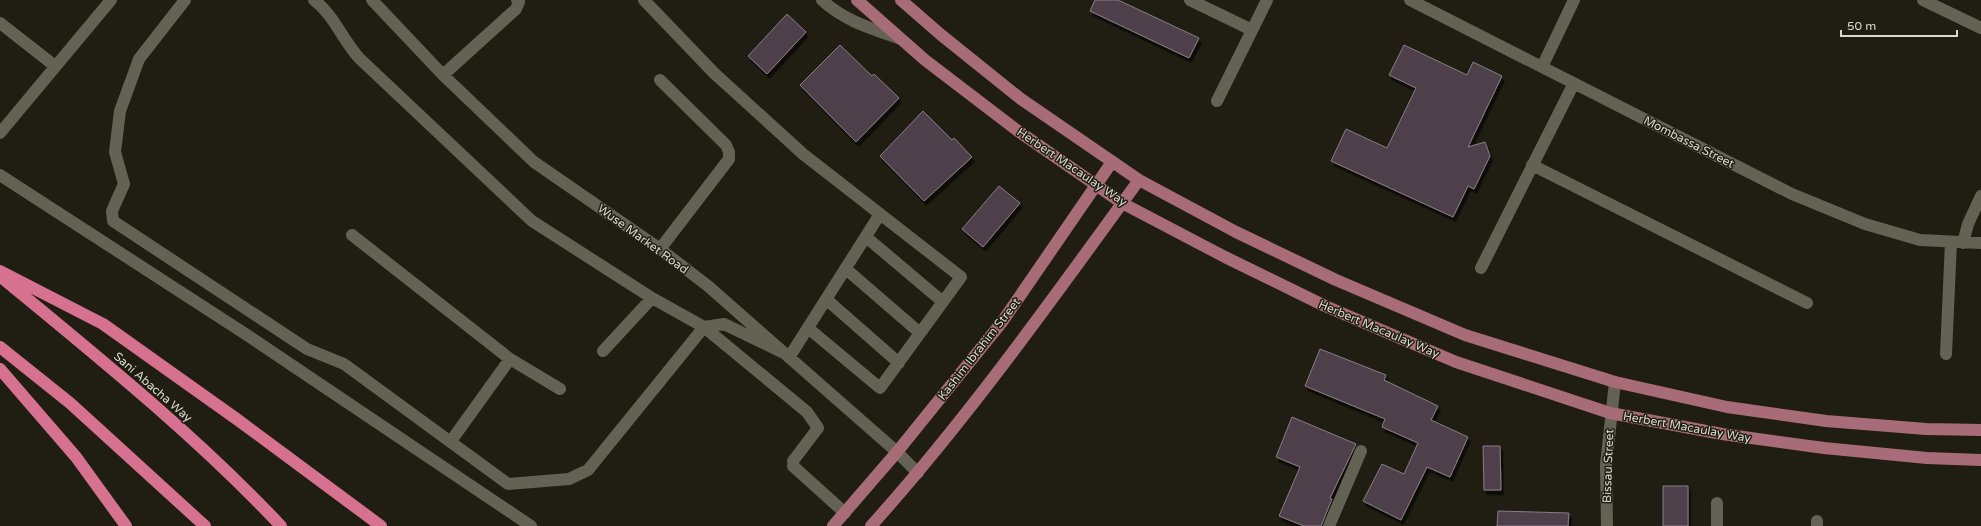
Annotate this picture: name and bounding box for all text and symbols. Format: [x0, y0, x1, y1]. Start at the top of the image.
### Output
scale bar [1841, 12, 1957, 38]
text: 50 m [1847, 19, 1876, 33]
street label: Mombassa Street [1641, 113, 1737, 171]
street label: Herbert Macaulay Way [1014, 125, 1130, 209]
street label: Wuse Market Road [595, 201, 691, 277]
street label: Kashim Ibrahim Street [935, 295, 1024, 403]
street label: Herbert Macaulay Way [1317, 297, 1442, 361]
street label: Sani Abacha Way [111, 349, 195, 425]
street label: Herbert Macaulay Way [1622, 409, 1753, 445]
street label: Bissau Street [1600, 428, 1616, 503]

